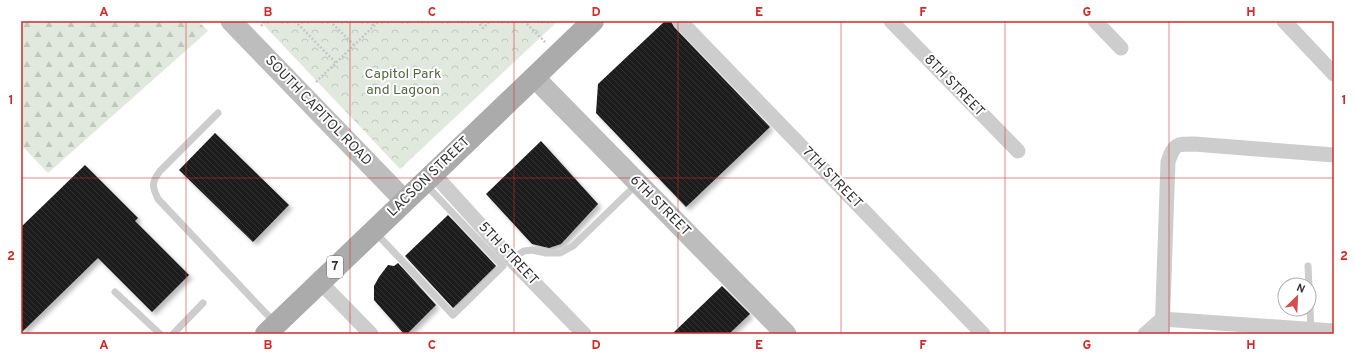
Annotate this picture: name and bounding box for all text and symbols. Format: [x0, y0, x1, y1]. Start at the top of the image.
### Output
text: A [99, 5, 109, 21]
text: B [264, 5, 273, 21]
text: C [428, 5, 436, 21]
text: D [591, 5, 601, 21]
text: E [755, 5, 763, 21]
text: F [919, 5, 927, 21]
text: G [1083, 5, 1092, 21]
text: H [1246, 5, 1256, 21]
street label: 8TH STREET [920, 51, 988, 121]
street label: SOUTH CAPITOL ROAD [261, 52, 375, 170]
park label: Capitol Park and Lagoon [365, 66, 441, 99]
text: 1 [8, 93, 14, 109]
text: 1 [1341, 93, 1347, 109]
street label: LACSON STREET [384, 133, 474, 221]
street label: 7TH STREET [798, 144, 866, 212]
street label: 6TH STREET [626, 172, 694, 240]
street label: 5TH STREET [474, 219, 542, 289]
text: 2 [7, 249, 15, 265]
text: 2 [1340, 249, 1348, 265]
road number: 7 [327, 256, 343, 278]
north arrow [1277, 277, 1317, 317]
text: N [1294, 281, 1307, 297]
text: A [99, 338, 109, 354]
text: B [264, 338, 273, 354]
text: C [428, 338, 436, 354]
text: D [591, 338, 601, 354]
text: E [755, 338, 763, 354]
text: F [919, 338, 927, 354]
text: G [1083, 338, 1092, 354]
text: H [1246, 338, 1256, 354]

